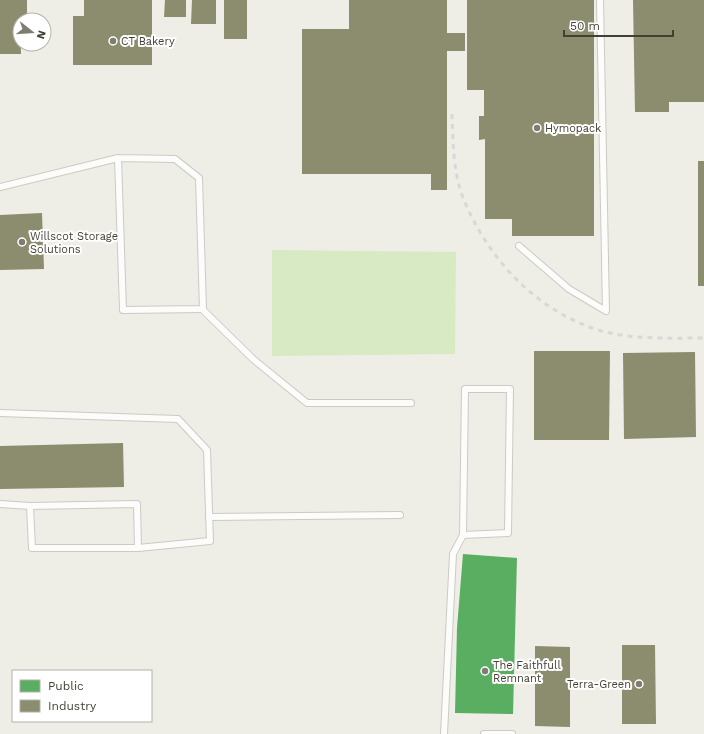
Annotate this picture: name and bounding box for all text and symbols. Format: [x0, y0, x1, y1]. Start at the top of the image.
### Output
north arrow [12, 12, 52, 52]
scale bar [564, 12, 673, 38]
text: 50 m [570, 19, 600, 33]
text: N [34, 29, 48, 41]
place label: CT Bakery [121, 35, 175, 48]
marker: CT Bakery [108, 36, 118, 46]
place label: Hymopack [545, 122, 601, 135]
marker: Hymopack [532, 123, 542, 133]
place label: Willscot Storage Solutions [30, 230, 118, 256]
marker: Willscot Storage Solutions [17, 237, 27, 247]
place label: The Faithfull Remnant [493, 659, 561, 685]
marker: The Faithfull Remnant [480, 666, 490, 676]
legend [12, 670, 152, 722]
place label: Terra-Green [567, 678, 631, 691]
text: Public [48, 679, 84, 693]
marker: Terra-Green [634, 679, 644, 689]
text: Industry [48, 699, 97, 713]

